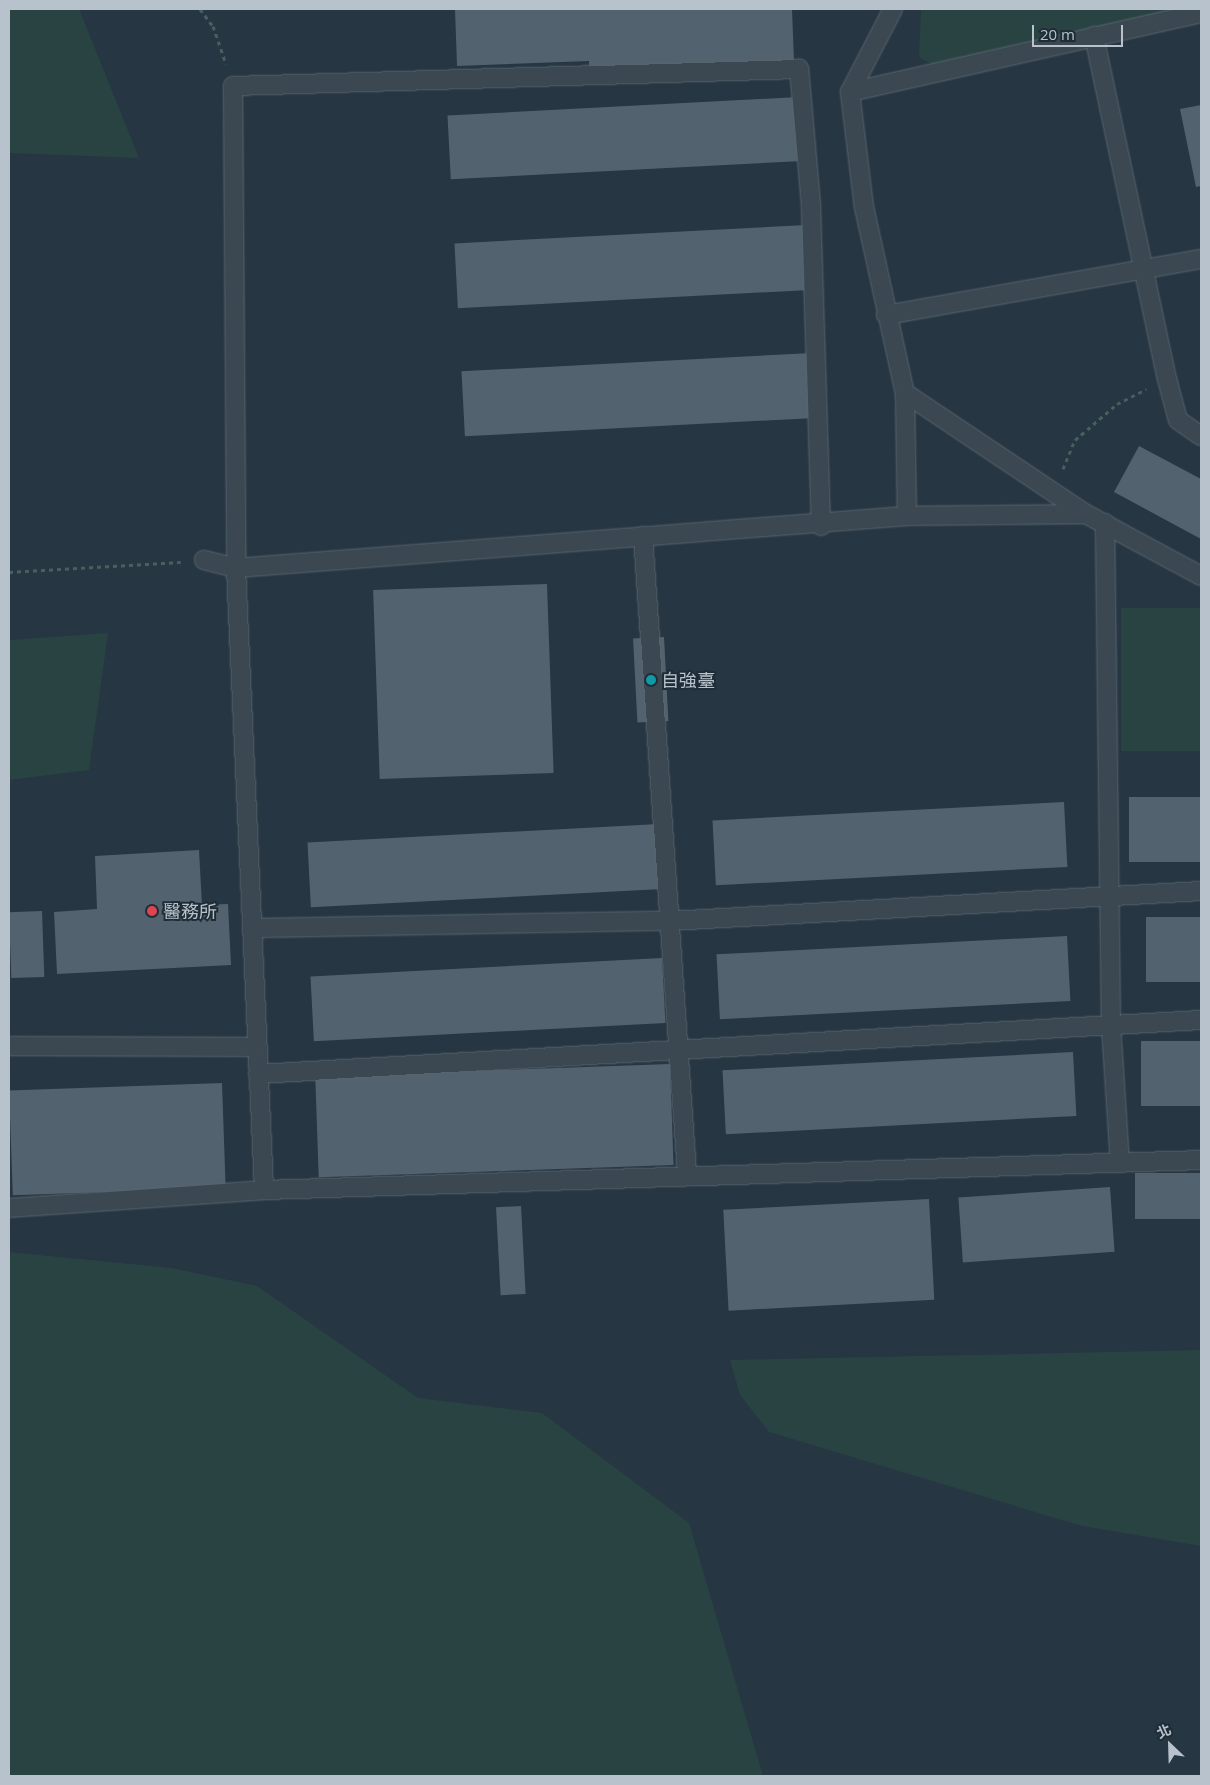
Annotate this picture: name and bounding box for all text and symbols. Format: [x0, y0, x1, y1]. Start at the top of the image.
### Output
scale bar [1035, 15, 1126, 47]
text: 20 m [1040, 24, 1075, 44]
place label: 自強臺 [661, 669, 715, 691]
marker: 自強臺 [645, 674, 657, 686]
place label: 醫務所 [163, 900, 217, 922]
marker: 醫務所 [145, 904, 159, 918]
text: 北 [1153, 1719, 1174, 1742]
north arrow [1145, 1720, 1195, 1770]

